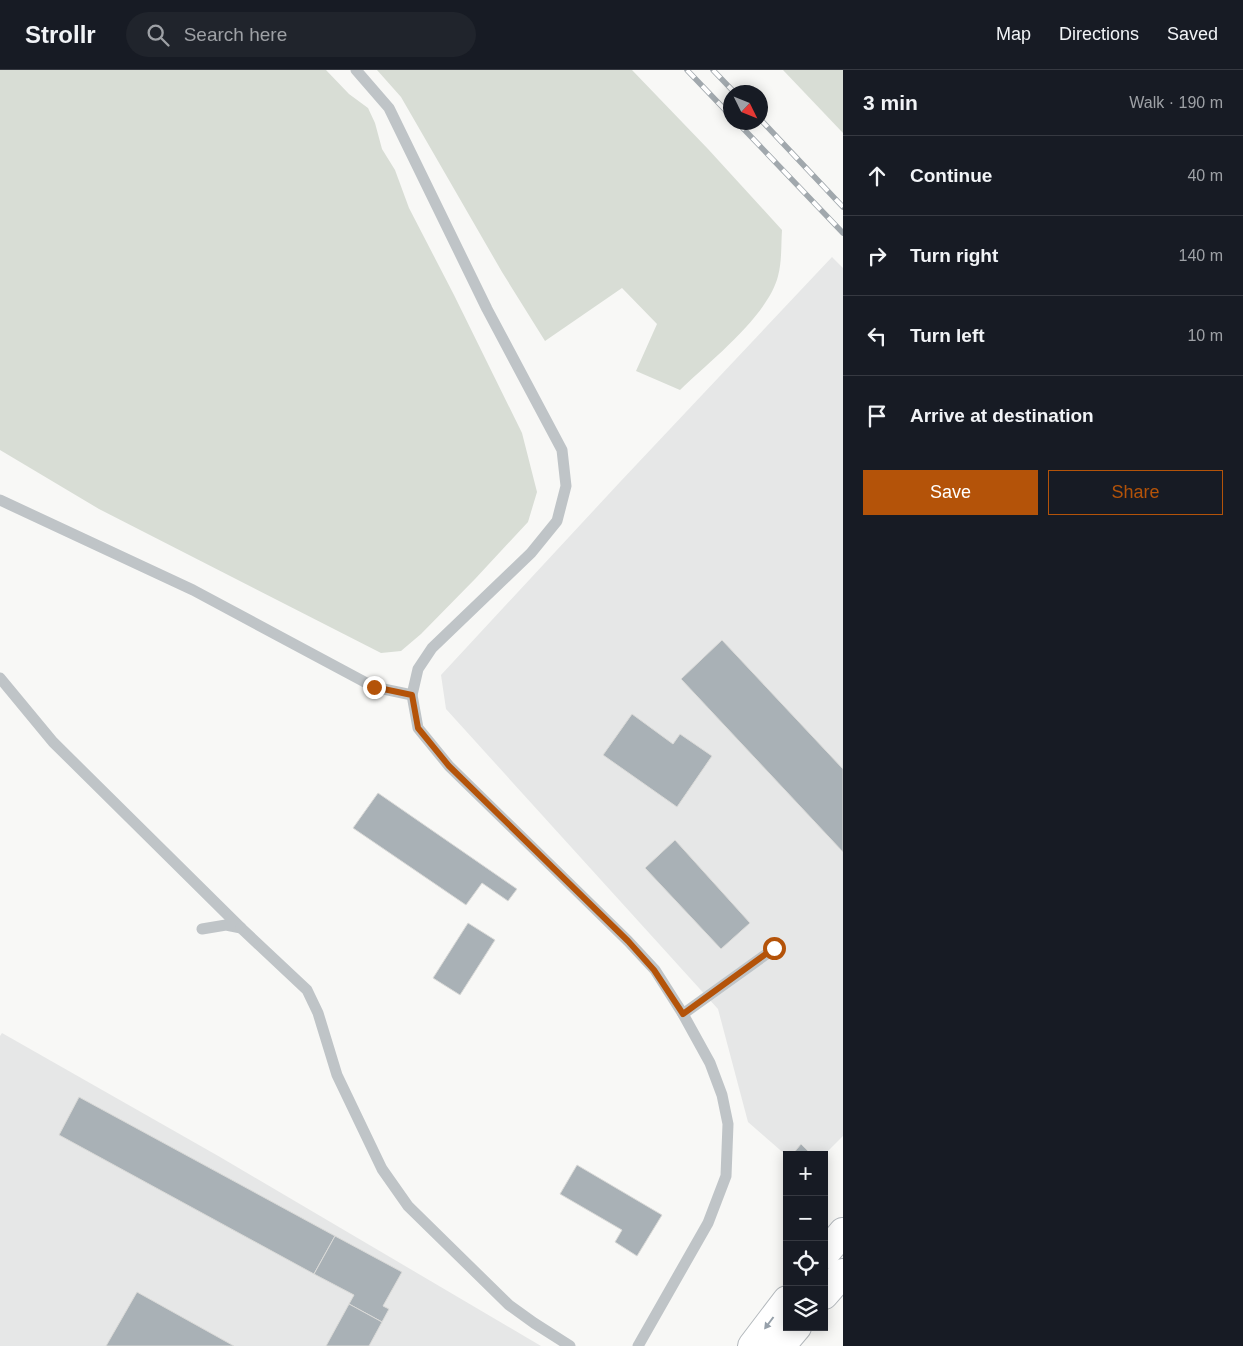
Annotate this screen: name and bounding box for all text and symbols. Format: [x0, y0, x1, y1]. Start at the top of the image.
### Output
search box [126, 12, 476, 57]
text: Strollr [25, 21, 96, 48]
icon: search [144, 21, 172, 49]
text: Search here [184, 24, 287, 45]
text: Map [996, 24, 1031, 44]
text: Directions [1059, 24, 1139, 44]
text: Saved [1167, 24, 1218, 44]
north arrow [723, 85, 768, 130]
text: 3 min [863, 91, 918, 114]
text: Walk · 190 m [1129, 94, 1223, 111]
icon: ahead [863, 162, 891, 190]
text: Continue [910, 165, 992, 186]
text: 40 m [1187, 167, 1223, 184]
icon: right [863, 242, 891, 270]
text: Turn right [910, 245, 998, 266]
text: 140 m [1179, 247, 1223, 264]
icon: left [863, 322, 891, 350]
text: Turn left [910, 325, 985, 346]
text: 10 m [1187, 327, 1223, 344]
icon: arrive [863, 402, 891, 430]
text: Arrive at destination [910, 405, 1094, 426]
button: Save [863, 470, 1038, 515]
button: Share [1048, 470, 1223, 515]
route end [363, 676, 386, 699]
route start [763, 937, 786, 960]
map controls [783, 1151, 828, 1331]
button: + [783, 1151, 828, 1196]
button: − [783, 1196, 828, 1241]
button: locate [783, 1241, 828, 1286]
button: layers [783, 1286, 828, 1331]
one-way arrow [763, 1316, 774, 1329]

